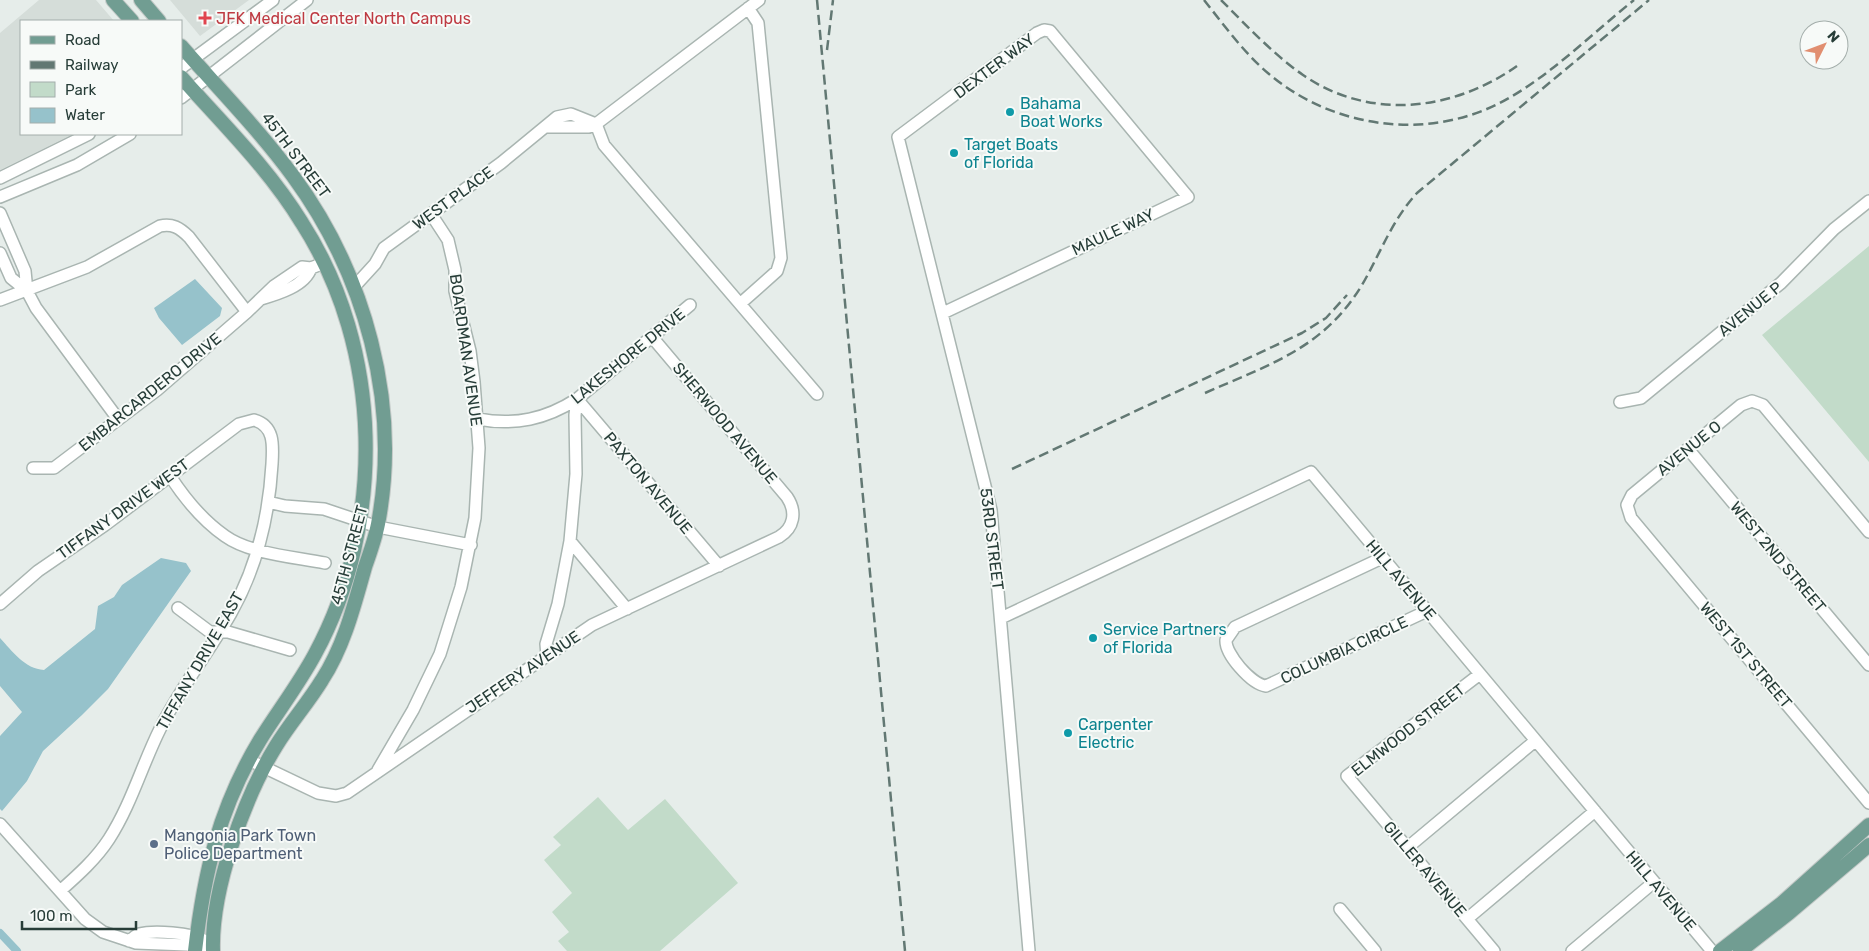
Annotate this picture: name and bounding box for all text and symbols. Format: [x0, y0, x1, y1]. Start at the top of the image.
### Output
place label: JFK Medical Center North Campus [216, 9, 471, 28]
marker: JFK Medical Center North Campus [198, 11, 212, 25]
legend [20, 20, 182, 135]
north arrow [1799, 20, 1849, 70]
text: N [1824, 27, 1843, 46]
street label: DEXTER WAY [950, 29, 1038, 103]
text: Road [65, 31, 101, 49]
text: Railway [65, 56, 119, 74]
text: Park [65, 81, 96, 99]
place label: Bahama Boat Works [1020, 94, 1103, 131]
text: Water [65, 106, 105, 124]
marker: Bahama Boat Works [1004, 106, 1016, 118]
street label: 45TH STREET [258, 108, 334, 202]
place label: Target Boats of Florida [964, 135, 1058, 172]
marker: Target Boats of Florida [948, 147, 960, 159]
street label: WEST PLACE [409, 162, 497, 234]
street label: MAULE WAY [1069, 205, 1157, 259]
street label: BOARDMAN AVENUE [446, 273, 486, 427]
street label: AVENUE P [1714, 278, 1786, 340]
street label: LAKESHORE DRIVE [567, 304, 689, 408]
street label: EMBARCARDERO DRIVE [75, 329, 225, 455]
street label: SHERWOOD AVENUE [669, 359, 781, 487]
street label: AVENUE O [1653, 416, 1725, 480]
street label: PAXTON AVENUE [600, 428, 696, 538]
street label: TIFFANY DRIVE WEST [53, 455, 193, 563]
street label: 53RD STREET [976, 487, 1008, 591]
street label: WEST 2ND STREET [1726, 498, 1830, 616]
street label: 45TH STREET [327, 503, 371, 607]
street label: HILL AVENUE [1362, 536, 1440, 624]
street label: TIFFANY DRIVE EAST [153, 588, 247, 734]
street label: WEST 1ST STREET [1696, 598, 1796, 712]
street label: COLUMBIA CIRCLE [1277, 612, 1411, 688]
place label: Service Partners of Florida [1103, 620, 1227, 657]
street label: JEFFERY AVENUE [462, 627, 584, 717]
marker: Service Partners of Florida [1087, 632, 1099, 644]
street label: ELMWOOD STREET [1347, 680, 1469, 780]
place label: Carpenter Electric [1078, 715, 1153, 752]
marker: Carpenter Electric [1062, 727, 1074, 739]
street label: GILLER AVENUE [1379, 817, 1471, 921]
place label: Mangonia Park Town Police Department [164, 826, 316, 863]
marker: Mangonia Park Town Police Department [148, 838, 160, 850]
street label: HILL AVENUE [1622, 847, 1700, 935]
scale bar [22, 898, 136, 930]
text: 100 m [30, 907, 72, 925]

